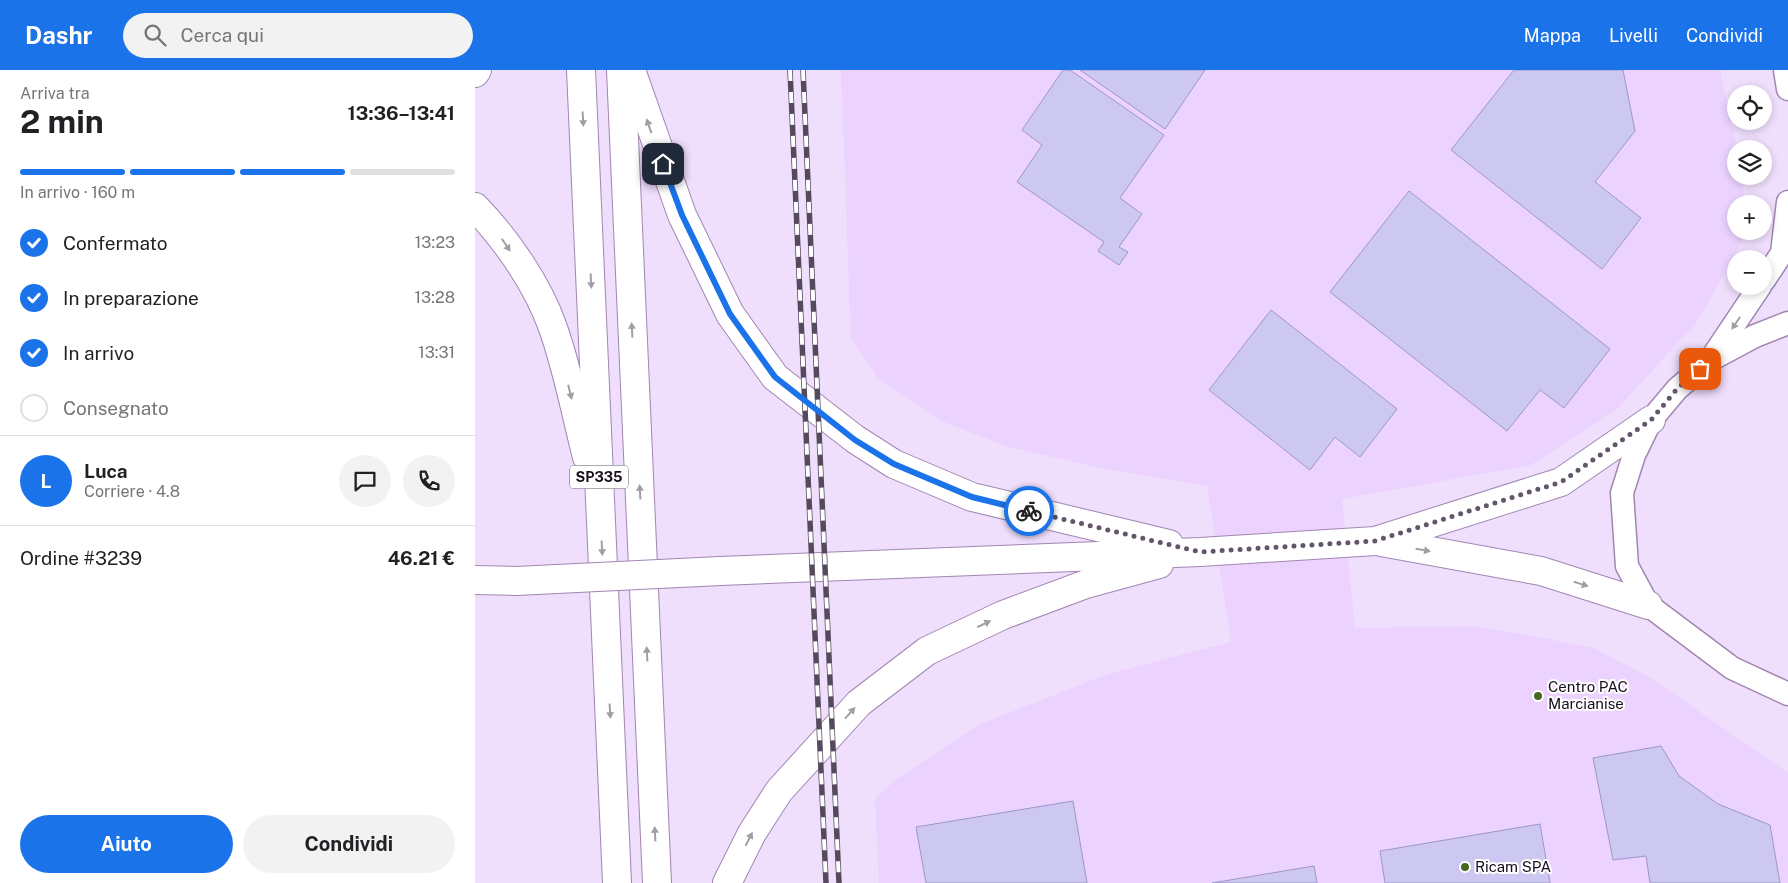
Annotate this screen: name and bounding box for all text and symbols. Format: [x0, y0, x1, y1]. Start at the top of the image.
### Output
search box [123, 13, 473, 58]
text: Dashr [25, 21, 93, 49]
icon: search [141, 21, 169, 49]
text: Cerca qui [181, 24, 264, 46]
text: Mappa [1524, 25, 1581, 46]
text: Livelli [1609, 25, 1658, 46]
text: Condividi [1686, 25, 1763, 46]
text: Arriva tra [20, 84, 90, 103]
map controls [1727, 85, 1772, 295]
button: locate [1727, 85, 1772, 130]
text: 13:36–13:41 [348, 102, 455, 124]
text: 2 min [20, 103, 104, 140]
one-way arrow [580, 111, 588, 127]
one-way arrow [645, 118, 653, 133]
button: layers [1727, 140, 1772, 185]
pin [642, 143, 684, 185]
icon: home [649, 150, 677, 178]
text: In arrivo · 160 m [20, 183, 135, 202]
button: + [1727, 195, 1772, 240]
icon: check [20, 229, 48, 257]
text: Confermato [63, 232, 167, 254]
text: 13:23 [415, 233, 455, 252]
one-way arrow [501, 238, 511, 252]
button: − [1727, 250, 1772, 295]
one-way arrow [587, 273, 595, 289]
icon: check [20, 284, 48, 312]
text: In preparazione [63, 287, 199, 309]
text: 13:28 [415, 288, 455, 307]
one-way arrow [1731, 316, 1741, 329]
one-way arrow [628, 322, 636, 338]
icon: check [20, 339, 48, 367]
text: In arrivo [63, 342, 134, 364]
text: 13:31 [418, 343, 455, 362]
pin [1679, 348, 1721, 390]
icon: bag [1686, 355, 1714, 383]
one-way arrow [566, 385, 574, 400]
text: Consegnato [63, 397, 169, 419]
button: chat [339, 455, 391, 507]
button: phone [403, 455, 455, 507]
text: Luca [84, 460, 128, 482]
road number: SP335 [570, 466, 628, 488]
text: L [41, 470, 51, 492]
text: Corriere · 4.8 [84, 482, 180, 501]
one-way arrow [635, 484, 643, 500]
courier [1004, 486, 1054, 536]
icon: bike [1015, 497, 1043, 525]
one-way arrow [599, 541, 607, 557]
one-way arrow [1415, 546, 1431, 554]
text: Ordine #3239 [20, 547, 142, 569]
text: 46.21 € [388, 547, 455, 569]
one-way arrow [1574, 580, 1589, 588]
one-way arrow [977, 620, 991, 628]
one-way arrow [642, 646, 650, 662]
place label: Centro PAC Marcianise [1548, 678, 1628, 712]
marker: Centro PAC Marcianise [1532, 690, 1544, 702]
one-way arrow [606, 703, 614, 719]
one-way arrow [844, 708, 856, 720]
button: Aiuto [20, 815, 233, 873]
button: Condividi [243, 815, 455, 873]
one-way arrow [650, 826, 658, 842]
one-way arrow [745, 832, 753, 847]
place label: Ricam SPA [1475, 858, 1551, 875]
marker: Ricam SPA [1459, 861, 1471, 873]

